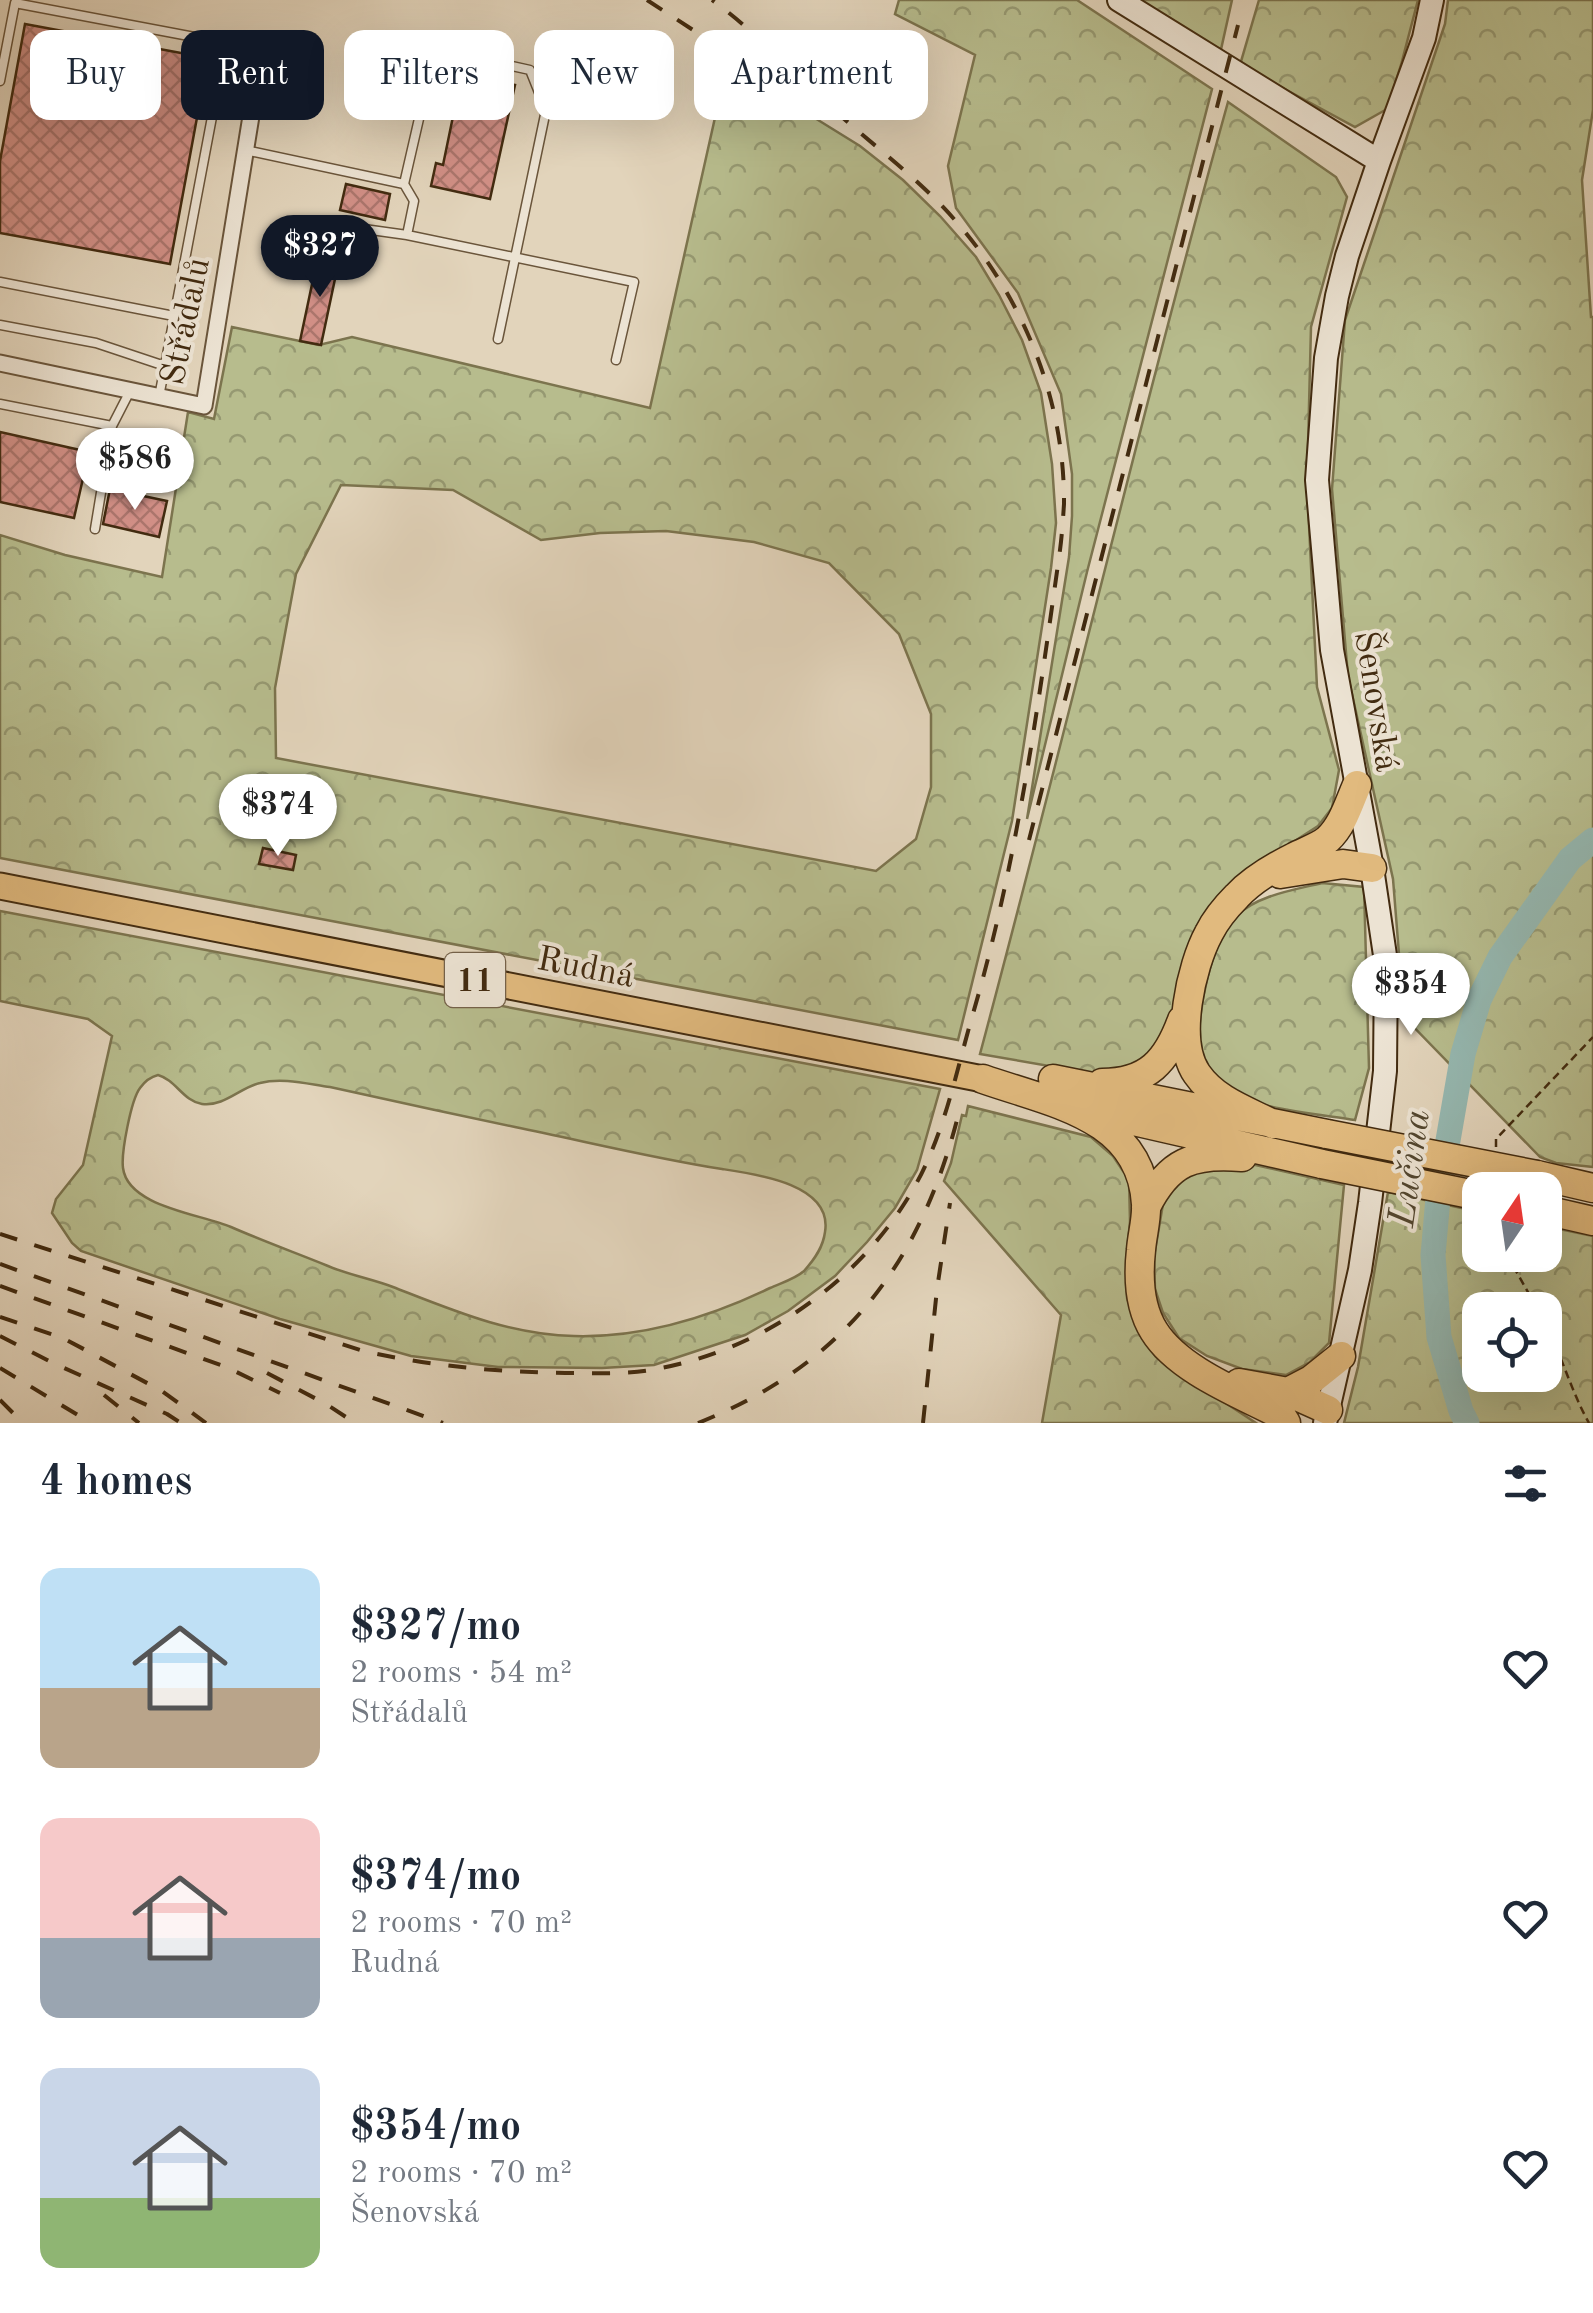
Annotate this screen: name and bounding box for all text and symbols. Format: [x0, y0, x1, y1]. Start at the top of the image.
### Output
chip: Buy [30, 30, 161, 120]
chip: Rent [181, 30, 324, 120]
chip: Filters [344, 30, 514, 120]
chip: New [534, 30, 674, 120]
chip: Apartment [694, 30, 928, 120]
pin: $327 [261, 215, 379, 300]
text: $327 [283, 231, 357, 263]
street label: Střádalů [156, 255, 217, 388]
pin: $586 [76, 428, 194, 513]
text: $586 [98, 444, 172, 476]
street label: Šenovská [1347, 628, 1411, 774]
pin: $374 [219, 774, 337, 859]
text: $374 [241, 790, 315, 822]
street label: Rudná [534, 942, 637, 995]
road number: 11 [445, 953, 505, 1007]
pin: $354 [1352, 953, 1470, 1038]
text: $354 [1374, 969, 1448, 1001]
water label: Lučina [1384, 1107, 1438, 1231]
north arrow [1462, 1172, 1562, 1272]
map controls [1462, 1172, 1562, 1392]
button: locate [1462, 1292, 1562, 1392]
icon: filters [1498, 1456, 1553, 1511]
text: 4 homes [40, 1462, 192, 1504]
text: $327/mo [350, 1607, 521, 1649]
icon: home [120, 1608, 240, 1728]
icon: heart [1498, 1641, 1553, 1696]
text: 2 rooms · 54 m² [350, 1658, 572, 1690]
text: Střádalů [350, 1698, 468, 1730]
text: $374/mo [350, 1857, 521, 1899]
icon: home [120, 1858, 240, 1978]
icon: heart [1498, 1891, 1553, 1946]
text: 2 rooms · 70 m² [350, 1908, 572, 1940]
text: Rudná [350, 1948, 440, 1980]
text: $354/mo [350, 2107, 521, 2149]
icon: home [120, 2108, 240, 2228]
icon: heart [1498, 2141, 1553, 2196]
text: 2 rooms · 70 m² [350, 2158, 572, 2190]
text: Šenovská [350, 2198, 480, 2230]

